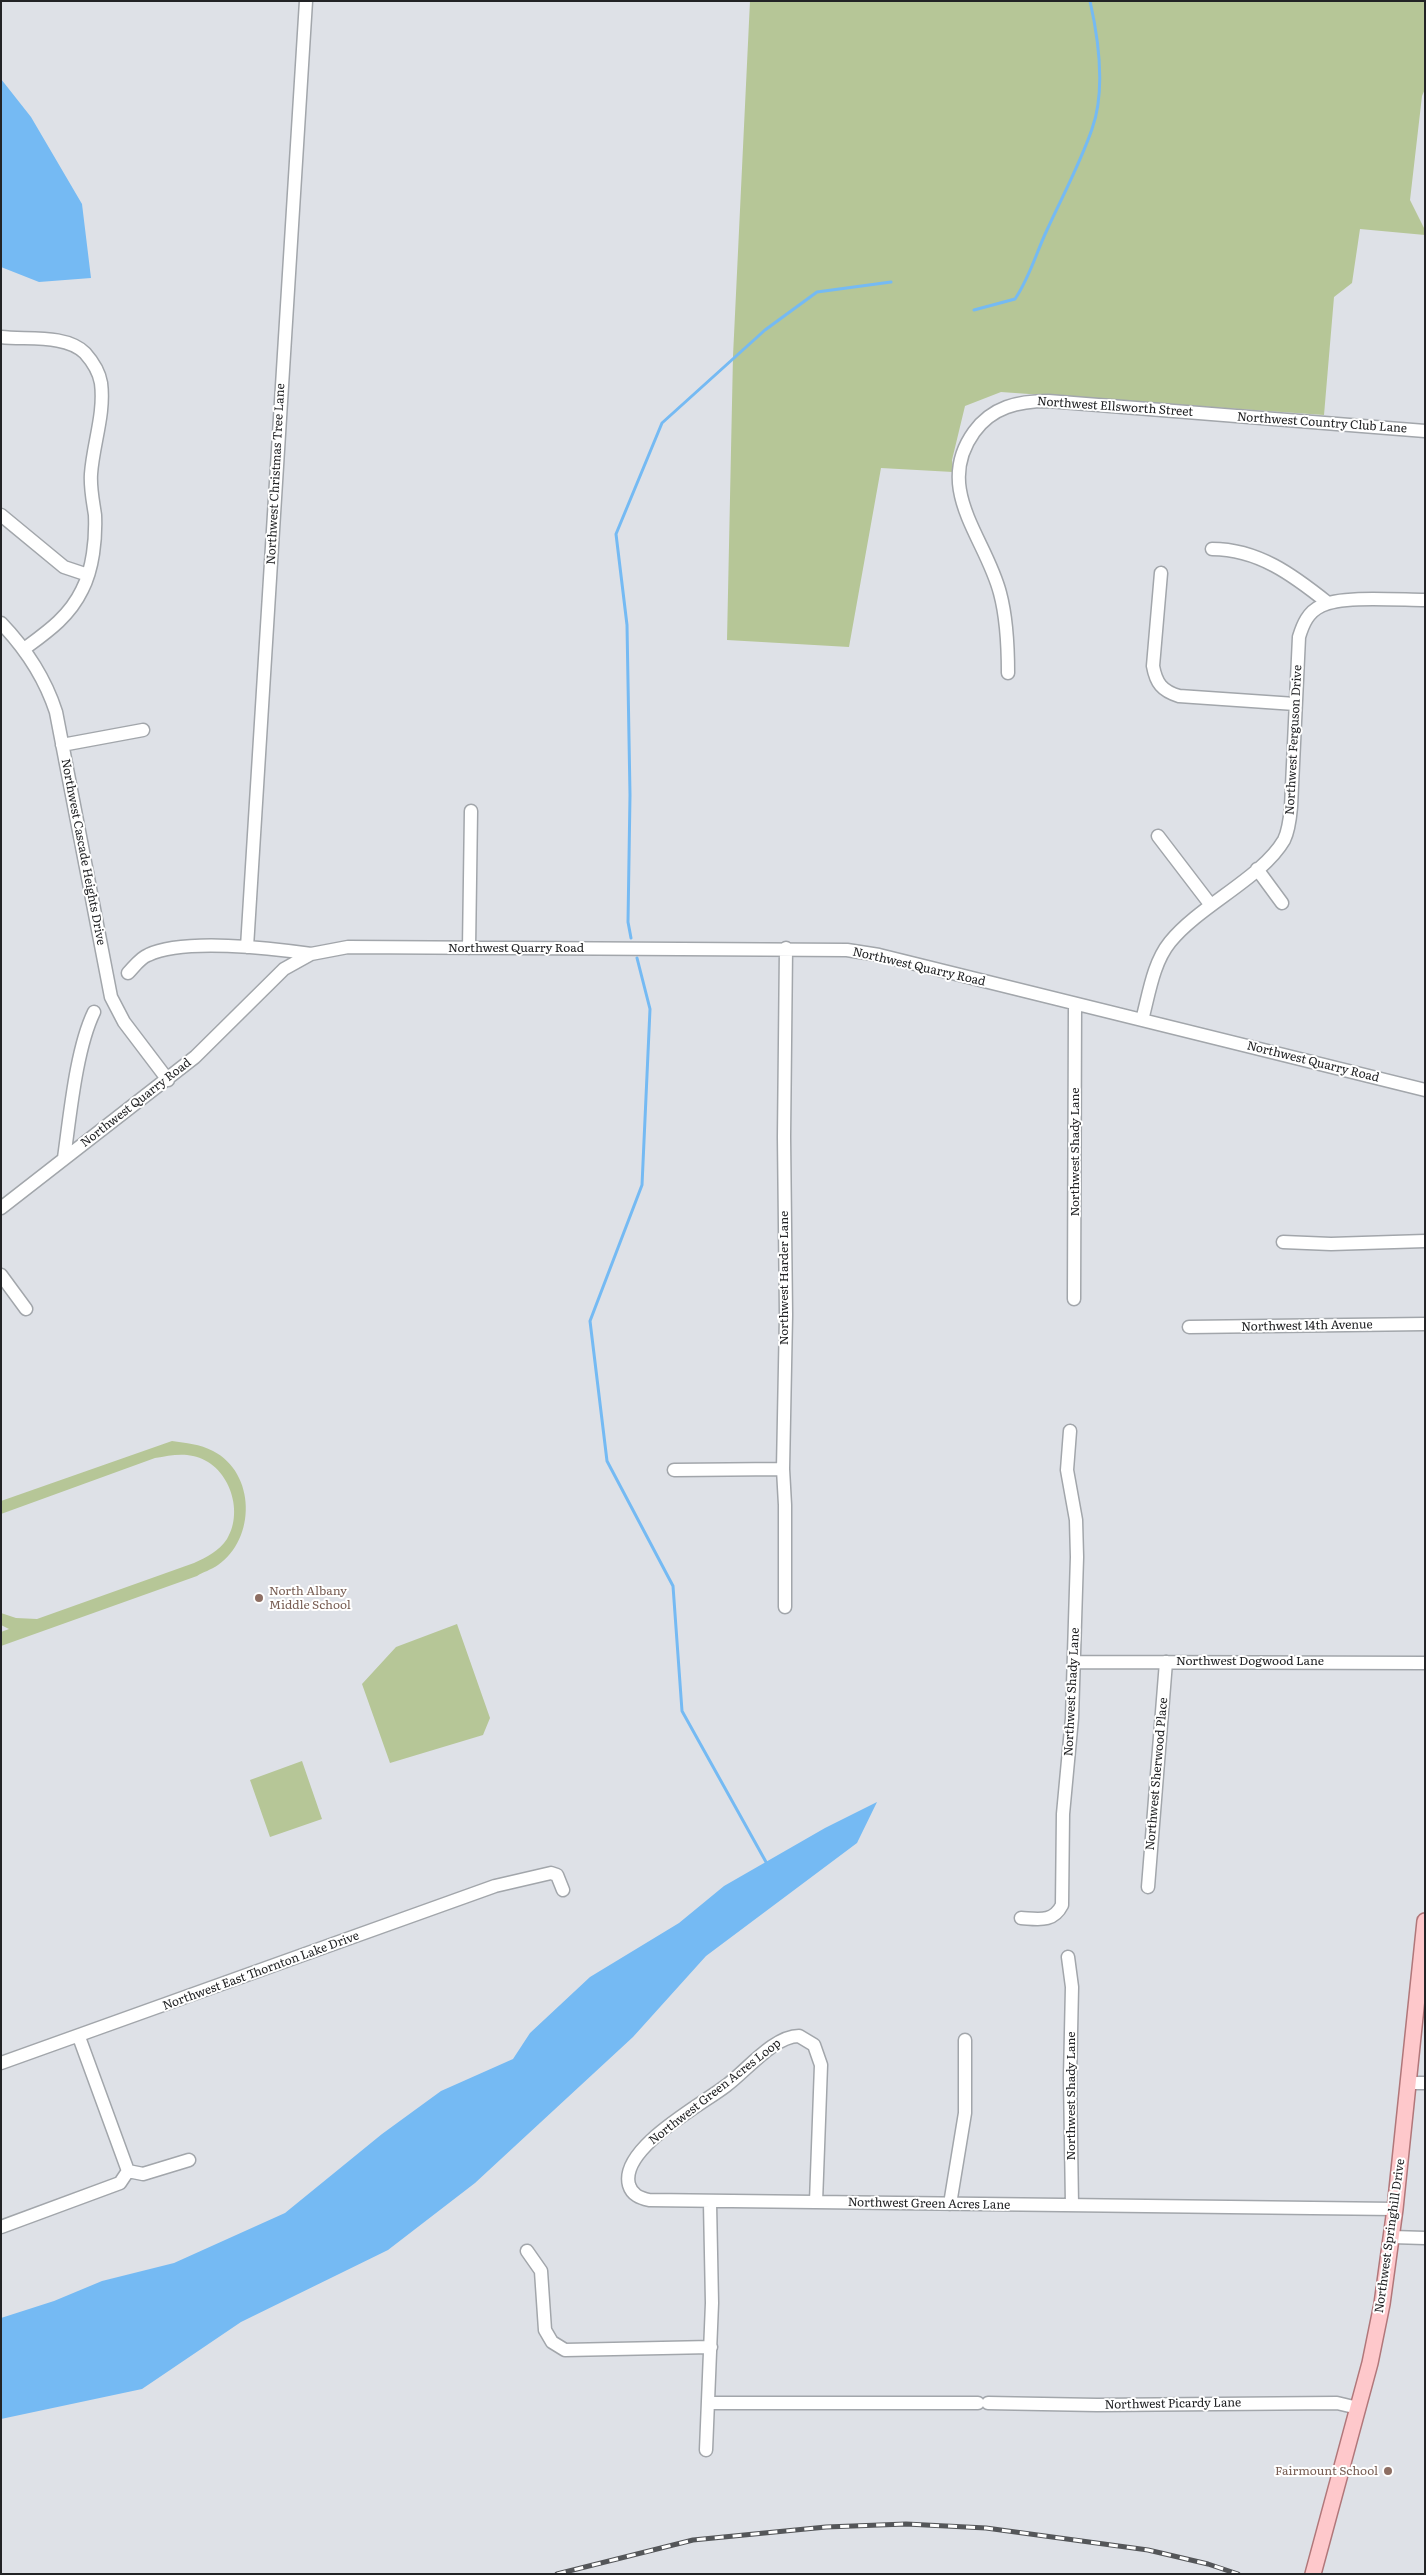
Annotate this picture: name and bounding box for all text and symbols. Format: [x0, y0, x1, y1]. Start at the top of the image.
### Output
street label: Northwest Christmas Tree Lane [264, 383, 288, 565]
street label: Northwest Ellsworth Street [1036, 394, 1194, 420]
street label: Northwest Country Club Lane [1236, 410, 1408, 436]
street label: Northwest Ferguson Drive [1283, 665, 1305, 815]
street label: Northwest Cascade Heights Drive [58, 758, 108, 946]
street label: Northwest Quarry Road [448, 941, 584, 955]
street label: Northwest Quarry Road [851, 945, 987, 989]
street label: Northwest Quarry Road [1245, 1039, 1381, 1085]
street label: Northwest Quarry Road [78, 1055, 194, 1151]
street label: Northwest Shady Lane [1068, 1088, 1082, 1216]
street label: Northwest Harder Lane [777, 1211, 791, 1345]
street label: Northwest 14th Avenue [1241, 1318, 1373, 1334]
place label: North Albany Middle School [269, 1584, 351, 1612]
marker: North Albany Middle School [253, 1592, 265, 1604]
street label: Northwest Shady Lane [1061, 1627, 1083, 1757]
street label: Northwest Dogwood Lane [1176, 1654, 1324, 1668]
street label: Northwest Sherwood Place [1143, 1697, 1171, 1851]
street label: Northwest East Thornton Lake Drive [161, 1929, 361, 2013]
street label: Northwest Shady Lane [1064, 2032, 1078, 2160]
street label: Northwest Green Acres Loop [646, 2036, 784, 2148]
street label: Northwest Springhill Drive [1372, 2158, 1408, 2314]
street label: Northwest Green Acres Lane [848, 2195, 1010, 2213]
street label: Northwest Picardy Lane [1105, 2396, 1241, 2412]
place label: Fairmount School [1275, 2464, 1378, 2478]
marker: Fairmount School [1382, 2465, 1394, 2477]

